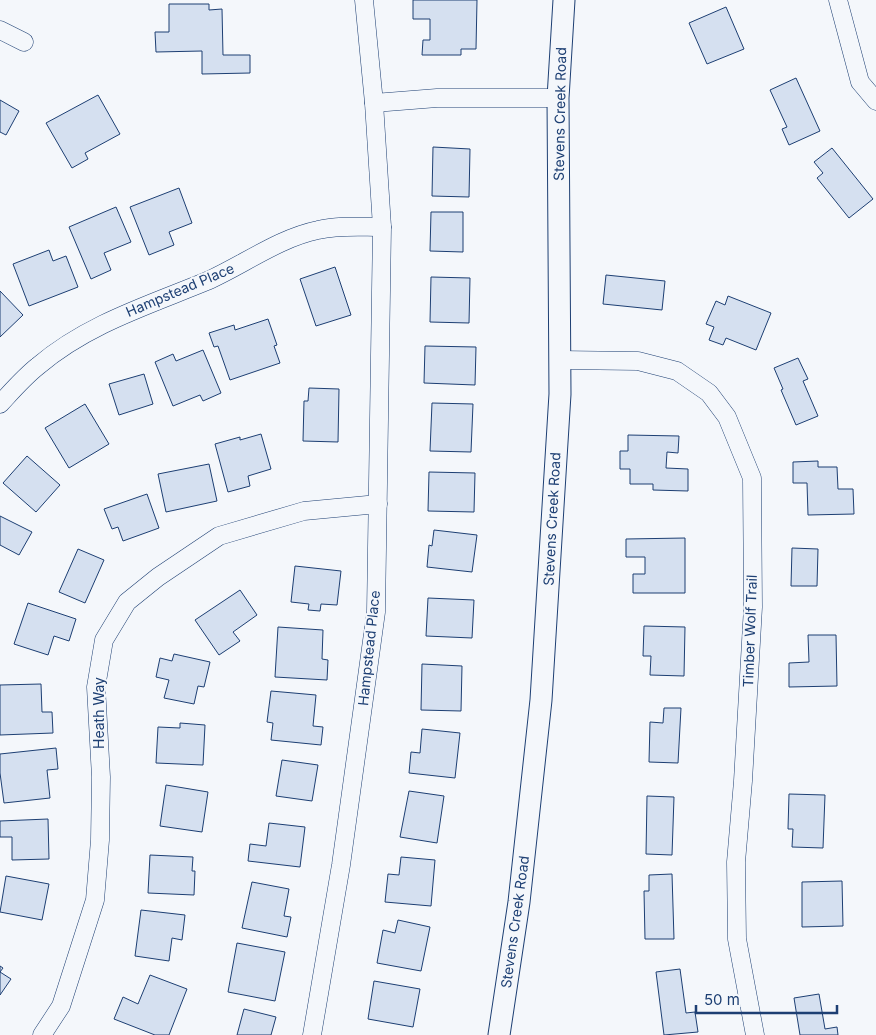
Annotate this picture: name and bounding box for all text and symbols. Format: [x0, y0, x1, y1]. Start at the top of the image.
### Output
street label: Stevens Creek Road [550, 47, 569, 181]
street label: Hampstead Place [123, 259, 237, 320]
street label: Stevens Creek Road [540, 452, 563, 586]
street label: Timber Wolf Trail [739, 574, 760, 688]
street label: Hampstead Place [354, 589, 383, 707]
street label: Heath Way [90, 677, 107, 749]
street label: Stevens Creek Road [497, 855, 532, 989]
scale bar [696, 982, 837, 1014]
text: 50 m [704, 990, 740, 1009]

